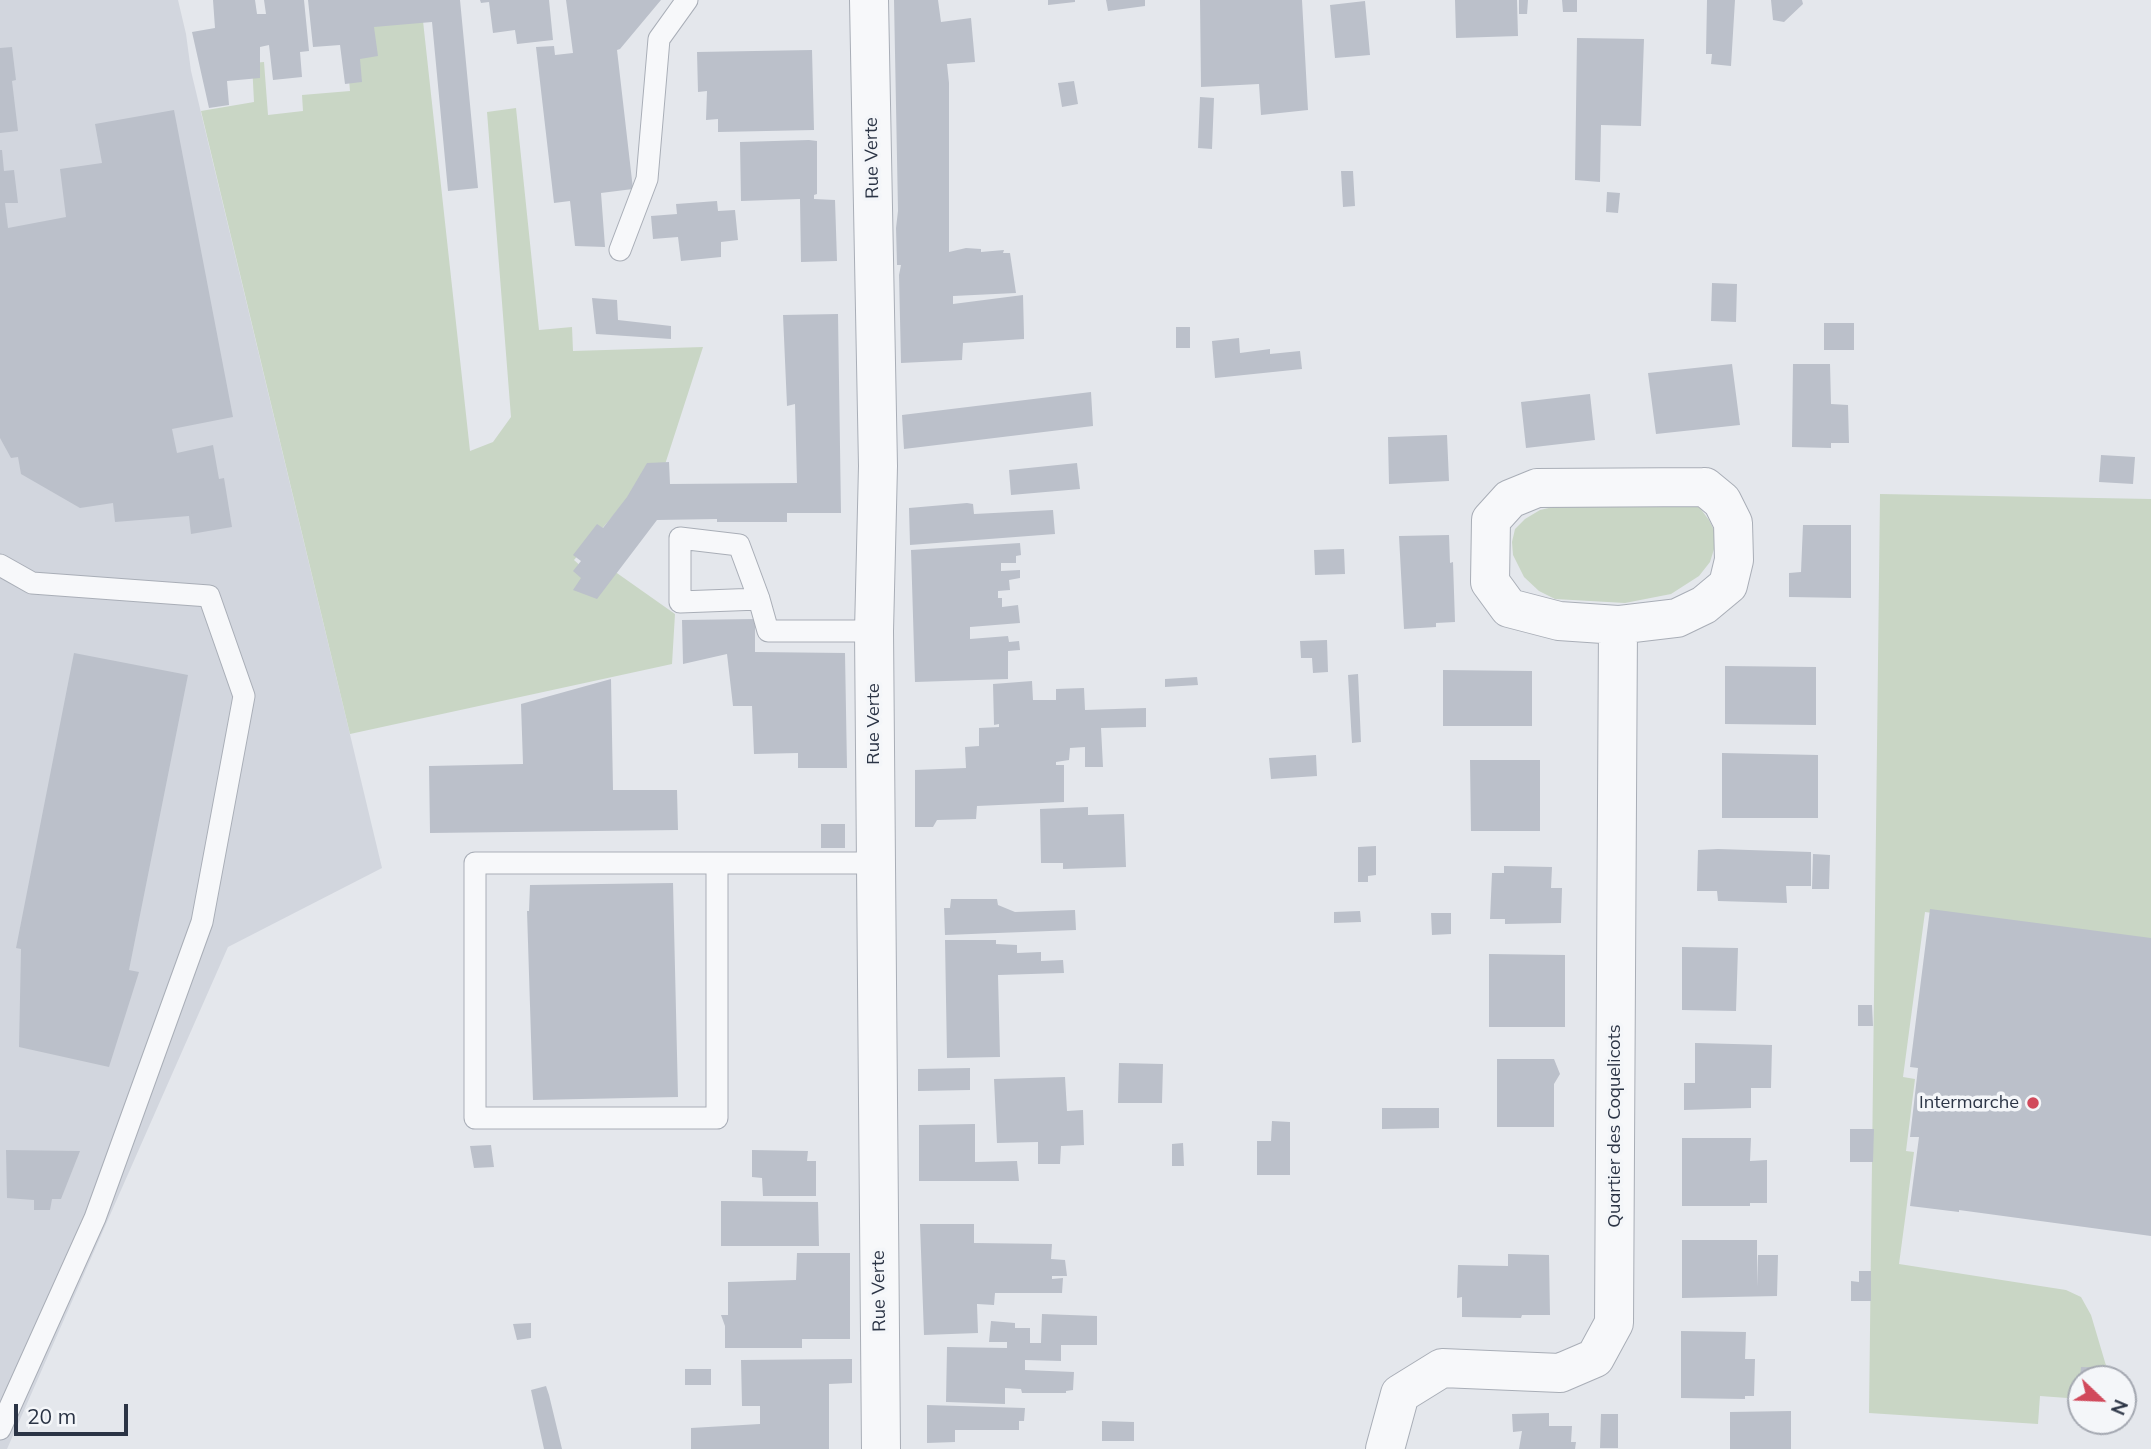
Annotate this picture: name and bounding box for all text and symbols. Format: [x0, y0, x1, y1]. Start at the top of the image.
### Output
street label: Rue Verte [860, 117, 884, 199]
street label: Rue Verte [863, 683, 885, 765]
street label: Quartier des Coquelicots [1604, 1024, 1626, 1228]
place label: Intermarche [1919, 1092, 2019, 1114]
marker: Intermarche [2025, 1095, 2041, 1111]
street label: Rue Verte [867, 1250, 891, 1332]
north arrow [2067, 1365, 2137, 1435]
scale bar [18, 1390, 131, 1434]
text: N [2106, 1396, 2133, 1419]
text: 20 m [27, 1403, 76, 1429]

